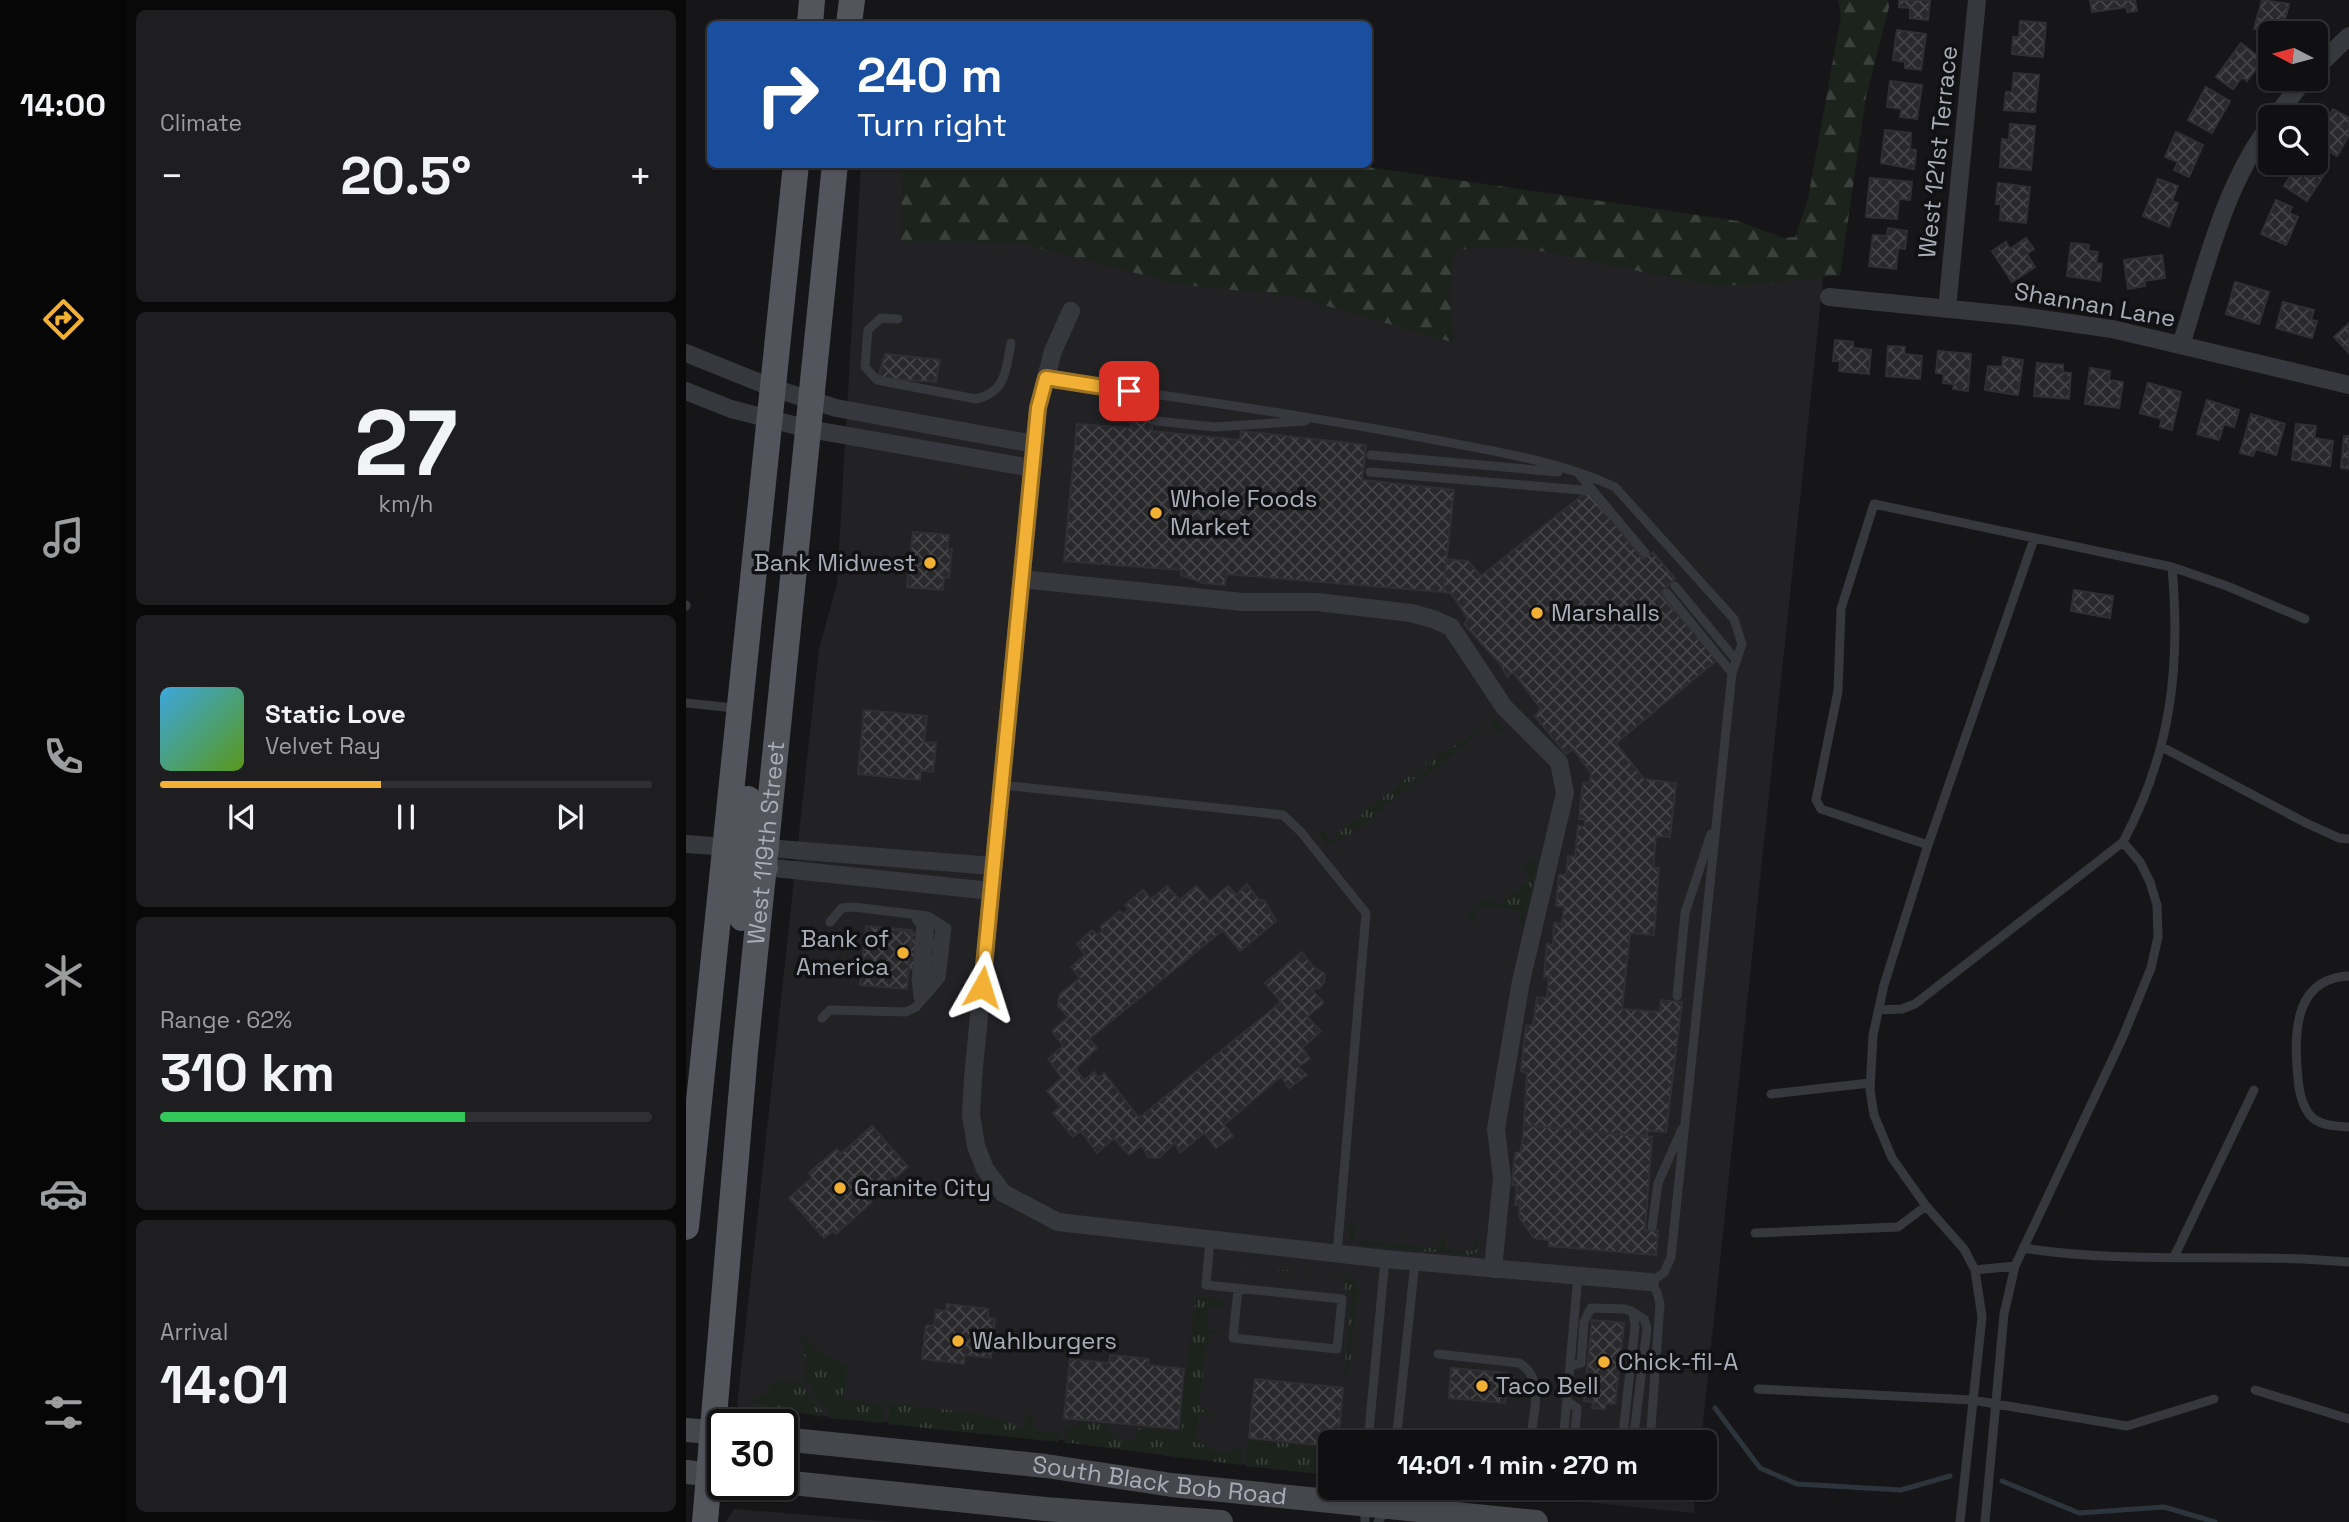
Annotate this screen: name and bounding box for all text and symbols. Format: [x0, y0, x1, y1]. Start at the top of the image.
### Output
north arrow [2258, 21, 2328, 91]
map controls [2258, 21, 2328, 175]
text: 240 m [857, 44, 1003, 106]
street label: West 121st Terrace [1911, 44, 1964, 260]
icon: right [742, 49, 833, 140]
text: 14:00 [20, 85, 106, 125]
text: Turn right [857, 105, 1007, 145]
button: search [2258, 105, 2328, 175]
text: Climate [160, 108, 242, 138]
text: 20.5° [340, 143, 472, 209]
text: − [160, 152, 184, 200]
text: + [628, 152, 652, 200]
street label: Shannan Lane [2012, 275, 2178, 334]
icon: directions [39, 295, 88, 344]
pin [1099, 361, 1159, 421]
icon: arrive [1110, 372, 1148, 410]
text: 27 [354, 385, 458, 502]
place label: Whole Foods Market [1170, 483, 1317, 542]
text: km/h [379, 489, 433, 519]
marker: Whole Foods Market [1148, 505, 1164, 521]
icon: music [39, 513, 88, 562]
place label: Bank Midwest [754, 547, 916, 578]
marker: Bank Midwest [922, 555, 938, 571]
place label: Marshalls [1551, 597, 1660, 628]
marker: Marshalls [1529, 605, 1545, 621]
text: Static Love [265, 697, 406, 731]
text: Velvet Ray [265, 731, 381, 761]
icon: phone [39, 732, 88, 781]
street label: West 119th Street [740, 739, 791, 946]
icon: previous [223, 798, 261, 836]
icon: pause [387, 798, 425, 836]
icon: next [551, 798, 589, 836]
place label: Bank of America [796, 923, 889, 982]
marker: Bank of America [895, 945, 911, 961]
position arrow [945, 950, 1019, 1024]
icon: climate [39, 951, 88, 1000]
text: Range · 62% [160, 1005, 292, 1035]
text: 310 km [160, 1040, 335, 1106]
icon: car [39, 1169, 88, 1218]
place label: Granite City [854, 1172, 991, 1203]
marker: Granite City [832, 1180, 848, 1196]
text: Arrival [160, 1317, 228, 1347]
place label: Wahlburgers [972, 1325, 1117, 1356]
marker: Wahlburgers [950, 1333, 966, 1349]
place label: Chick-fil-A [1618, 1346, 1738, 1377]
text: 14:01 [160, 1352, 289, 1418]
marker: Chick-fil-A [1596, 1354, 1612, 1370]
place label: Taco Bell [1496, 1370, 1599, 1401]
marker: Taco Bell [1474, 1378, 1490, 1394]
icon: filters [39, 1388, 88, 1437]
speed limit sign: 30 [707, 1409, 798, 1500]
text: 14:01 · 1 min · 270 m [1397, 1448, 1638, 1482]
street label: South Black Bob Road [1031, 1449, 1288, 1512]

